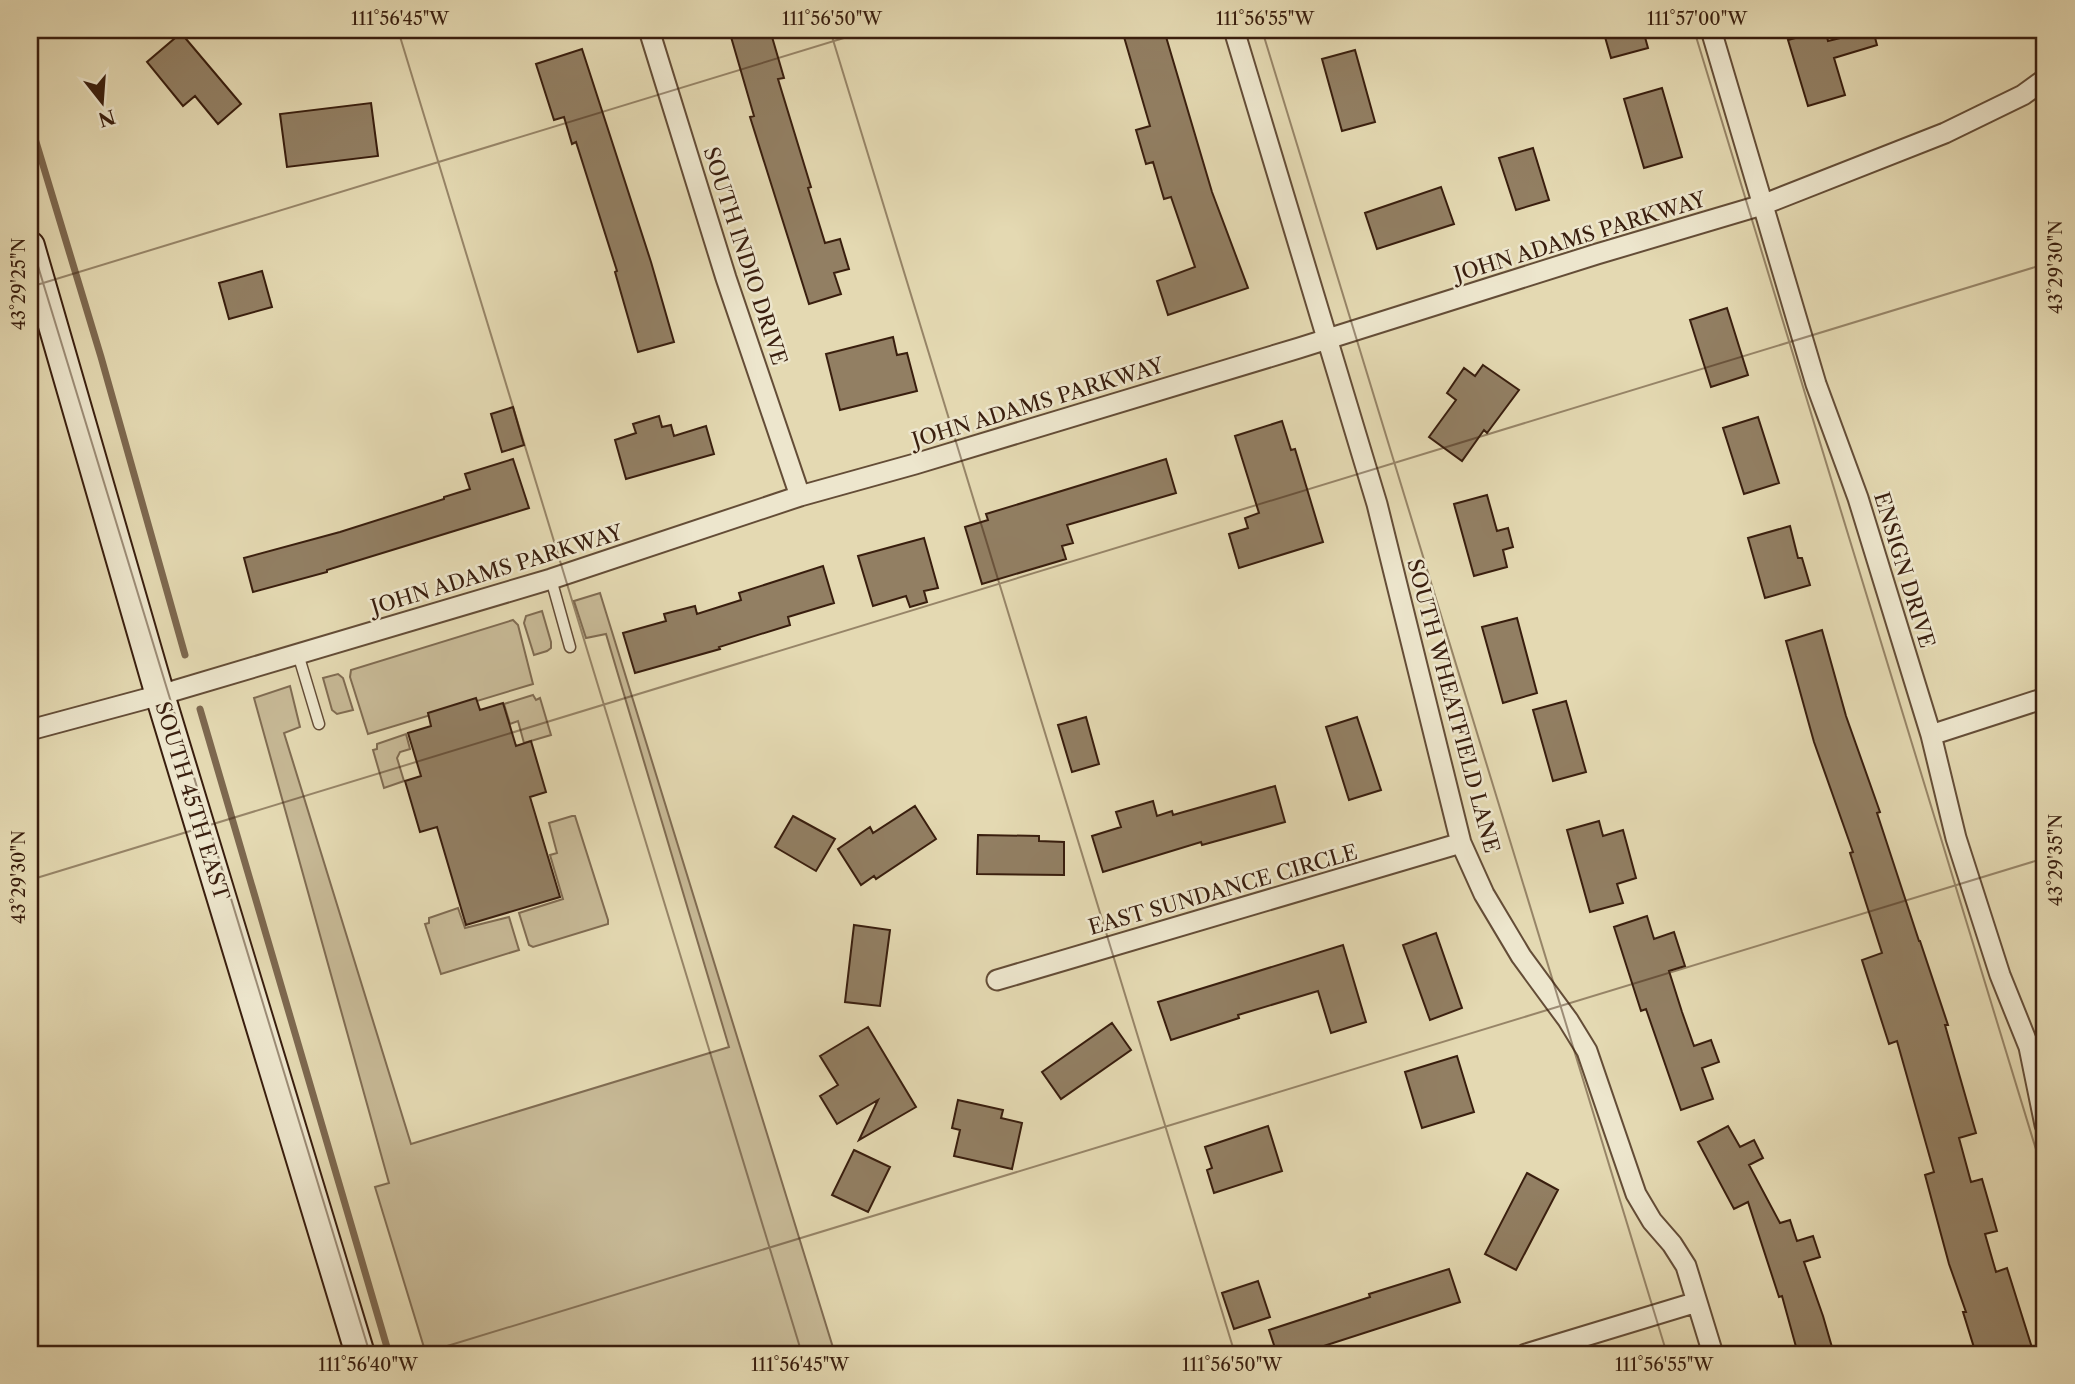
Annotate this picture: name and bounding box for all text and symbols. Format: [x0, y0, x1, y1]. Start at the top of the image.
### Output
text: 111°56'45"W [351, 8, 450, 30]
text: 111°56'50"W [782, 8, 883, 30]
text: 111°56'55"W [1216, 8, 1315, 30]
text: 111°57'00"W [1647, 8, 1748, 30]
north arrow [66, 66, 136, 136]
text: N [96, 104, 118, 131]
street label: SOUTH INDIO DRIVE [698, 144, 793, 368]
street label: JOHN ADAMS PARKWAY [1448, 186, 1710, 288]
text: 43°29'30"N [2045, 220, 2067, 314]
text: 43°29'25"N [8, 238, 30, 330]
street label: JOHN ADAMS PARKWAY [906, 352, 1168, 454]
street label: ENSIGN DRIVE [1869, 489, 1940, 651]
street label: JOHN ADAMS PARKWAY [365, 519, 627, 621]
street label: SOUTH WHEATFIELD LANE [1402, 556, 1505, 856]
street label: SOUTH 45TH EAST [150, 698, 235, 904]
text: 43°29'35"N [2045, 814, 2067, 906]
text: 43°29'30"N [8, 830, 30, 924]
street label: EAST SUNDANCE CIRCLE [1086, 839, 1360, 940]
text: 111°56'40"W [318, 1354, 419, 1376]
text: 111°56'45"W [751, 1354, 850, 1376]
text: 111°56'50"W [1182, 1354, 1283, 1376]
text: 111°56'55"W [1615, 1354, 1714, 1376]

